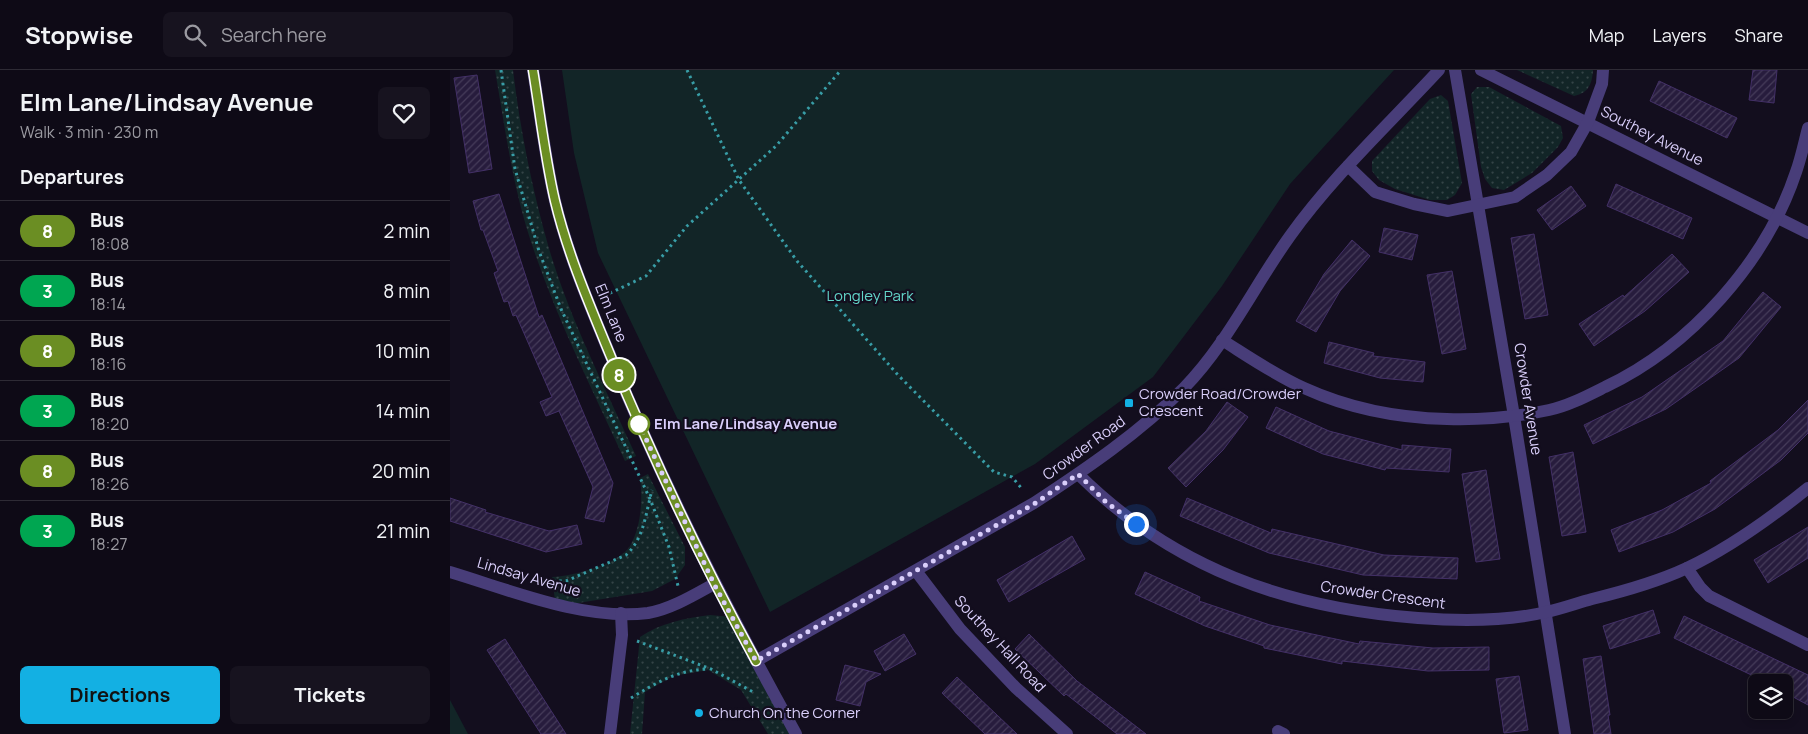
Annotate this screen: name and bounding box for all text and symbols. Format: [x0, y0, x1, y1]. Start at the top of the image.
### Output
search box [163, 12, 513, 57]
text: Stopwise [25, 18, 133, 51]
icon: search [181, 21, 209, 49]
text: Search here [221, 22, 327, 48]
text: Map [1589, 23, 1624, 47]
text: Layers [1652, 23, 1706, 47]
text: Share [1734, 23, 1783, 47]
text: Elm Lane/Lindsay Avenue [20, 85, 313, 118]
button: heart [378, 87, 430, 139]
street label: Southey Avenue [1597, 101, 1707, 171]
text: Walk · 3 min · 230 m [20, 121, 158, 143]
text: Departures [20, 164, 124, 190]
text: Bus [90, 207, 124, 233]
text: 2 min [384, 218, 430, 244]
text: 8 [42, 219, 53, 243]
text: 18:08 [90, 233, 129, 255]
text: Bus [90, 267, 124, 293]
text: 8 min [383, 278, 430, 304]
text: 3 [42, 279, 53, 303]
street label: Elm Lane [590, 280, 633, 345]
park label: Longley Park [826, 285, 914, 306]
text: 18:14 [90, 293, 126, 315]
text: Bus [90, 327, 124, 353]
text: 10 min [375, 338, 430, 364]
text: 8 [42, 339, 53, 363]
street label: Crowder Avenue [1509, 341, 1548, 457]
text: 18:16 [90, 353, 126, 375]
line badge: 8 [603, 359, 635, 391]
text: 8 [613, 363, 625, 387]
place label: Crowder Road/Crowder Crescent [1139, 383, 1302, 421]
text: Bus [90, 387, 124, 413]
marker: Crowder Road/Crowder Crescent [1123, 397, 1135, 409]
text: 14 min [376, 398, 430, 424]
text: 3 [42, 399, 53, 423]
street label: Crowder Road [1038, 410, 1129, 485]
text: 18:20 [90, 413, 129, 435]
marker: Elm Lane/Lindsay Avenue [628, 413, 650, 435]
place label: Elm Lane/Lindsay Avenue [654, 413, 837, 434]
text: Bus [90, 447, 124, 473]
text: 20 min [372, 458, 430, 484]
text: 8 [42, 459, 53, 483]
text: 18:26 [90, 473, 129, 495]
text: Bus [90, 507, 124, 533]
your location [1124, 512, 1149, 537]
text: 21 min [376, 518, 430, 544]
text: 3 [42, 519, 53, 543]
text: 18:27 [90, 533, 127, 555]
street label: Lindsay Avenue [475, 552, 584, 601]
street label: Crowder Crescent [1319, 575, 1447, 614]
street label: Southey Hall Road [950, 591, 1051, 697]
button: Directions [20, 666, 220, 724]
button: Tickets [230, 666, 430, 724]
map controls [1748, 674, 1793, 719]
button: layers [1748, 674, 1793, 719]
place label: Church On the Corner [709, 702, 861, 723]
marker: Church On the Corner [693, 707, 705, 719]

